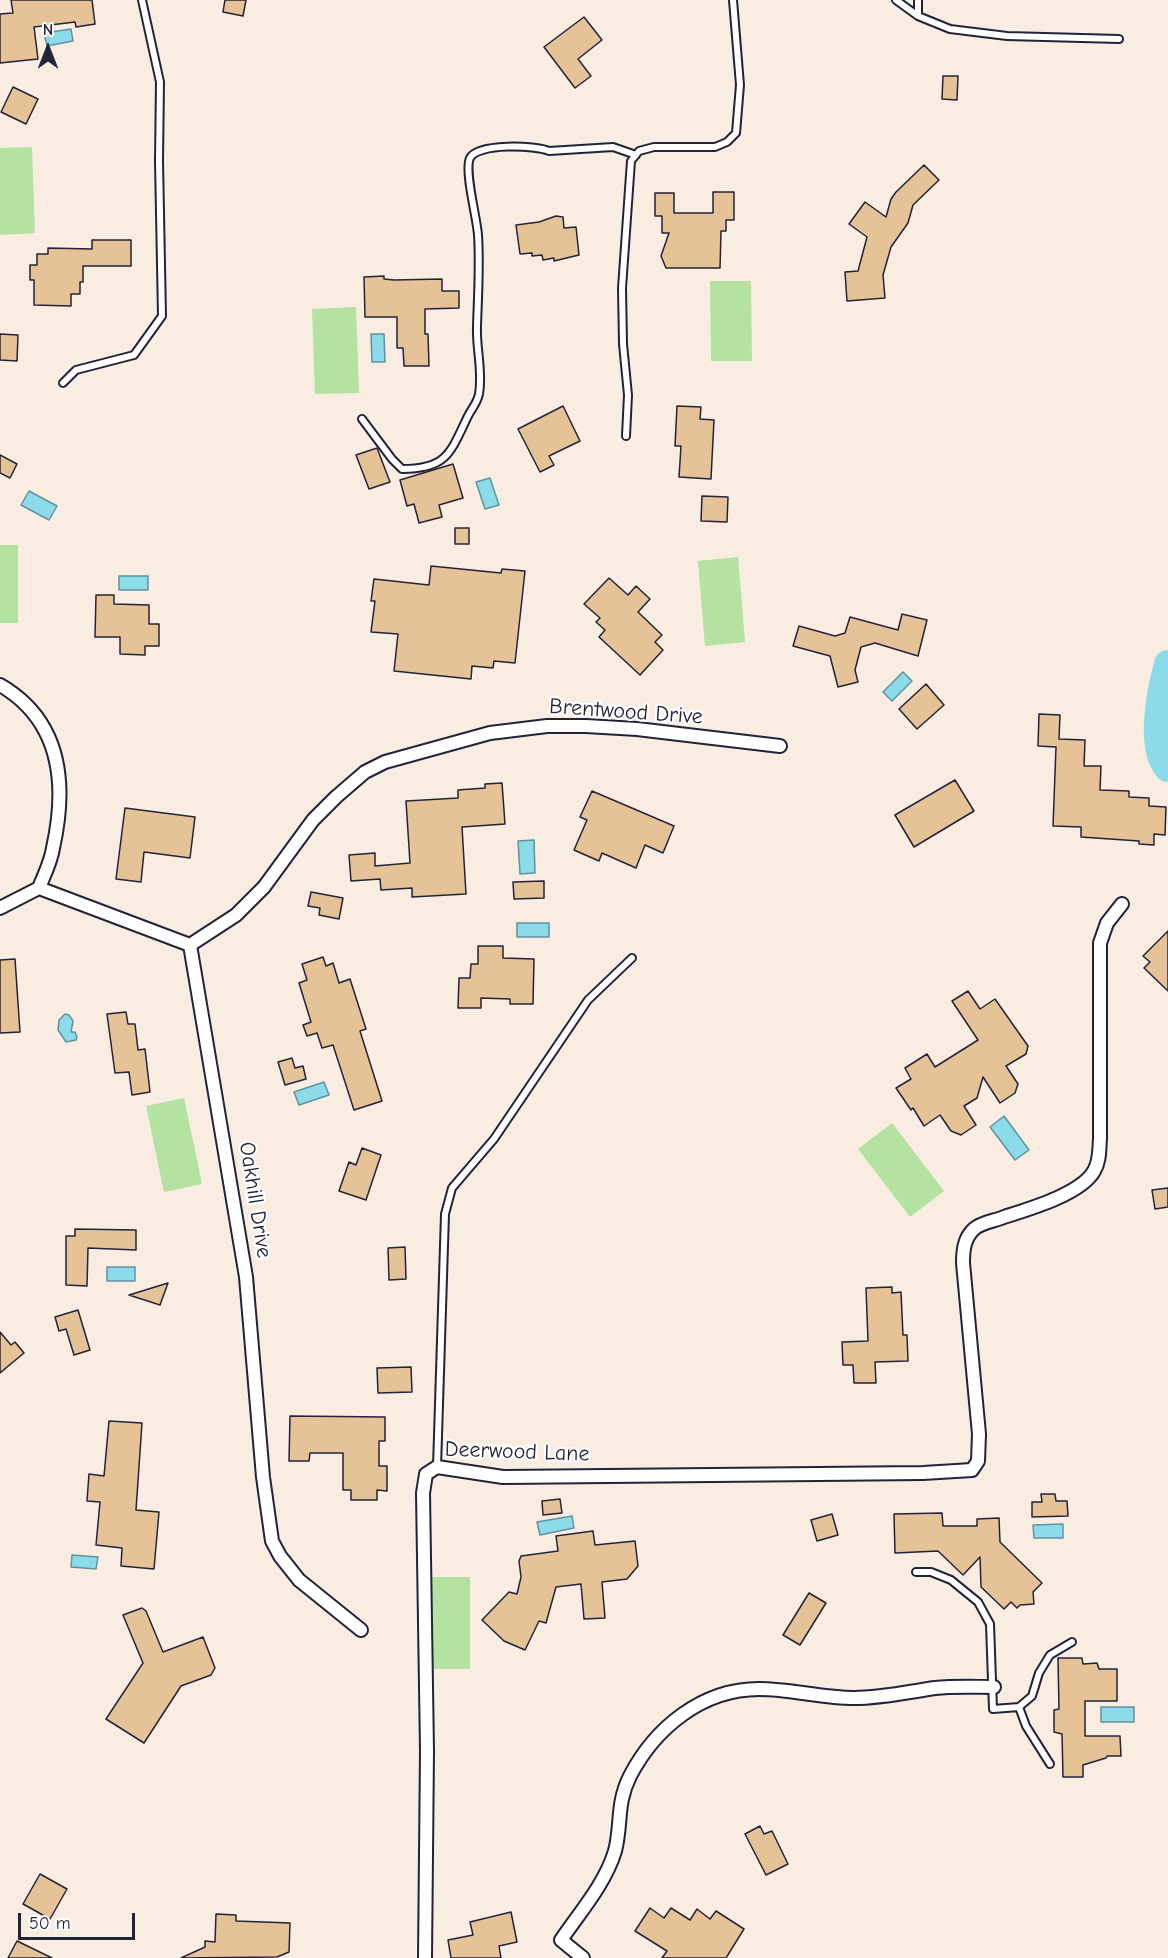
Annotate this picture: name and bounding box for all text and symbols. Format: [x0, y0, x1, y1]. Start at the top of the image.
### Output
north arrow [18, 18, 78, 78]
text: N [43, 21, 53, 39]
street label: Brentwood Drive [548, 693, 704, 731]
street label: Oakhill Drive [233, 1140, 277, 1260]
street label: Deerwood Lane [444, 1436, 590, 1468]
scale bar [21, 1901, 138, 1939]
text: 50 m [29, 1913, 71, 1934]

